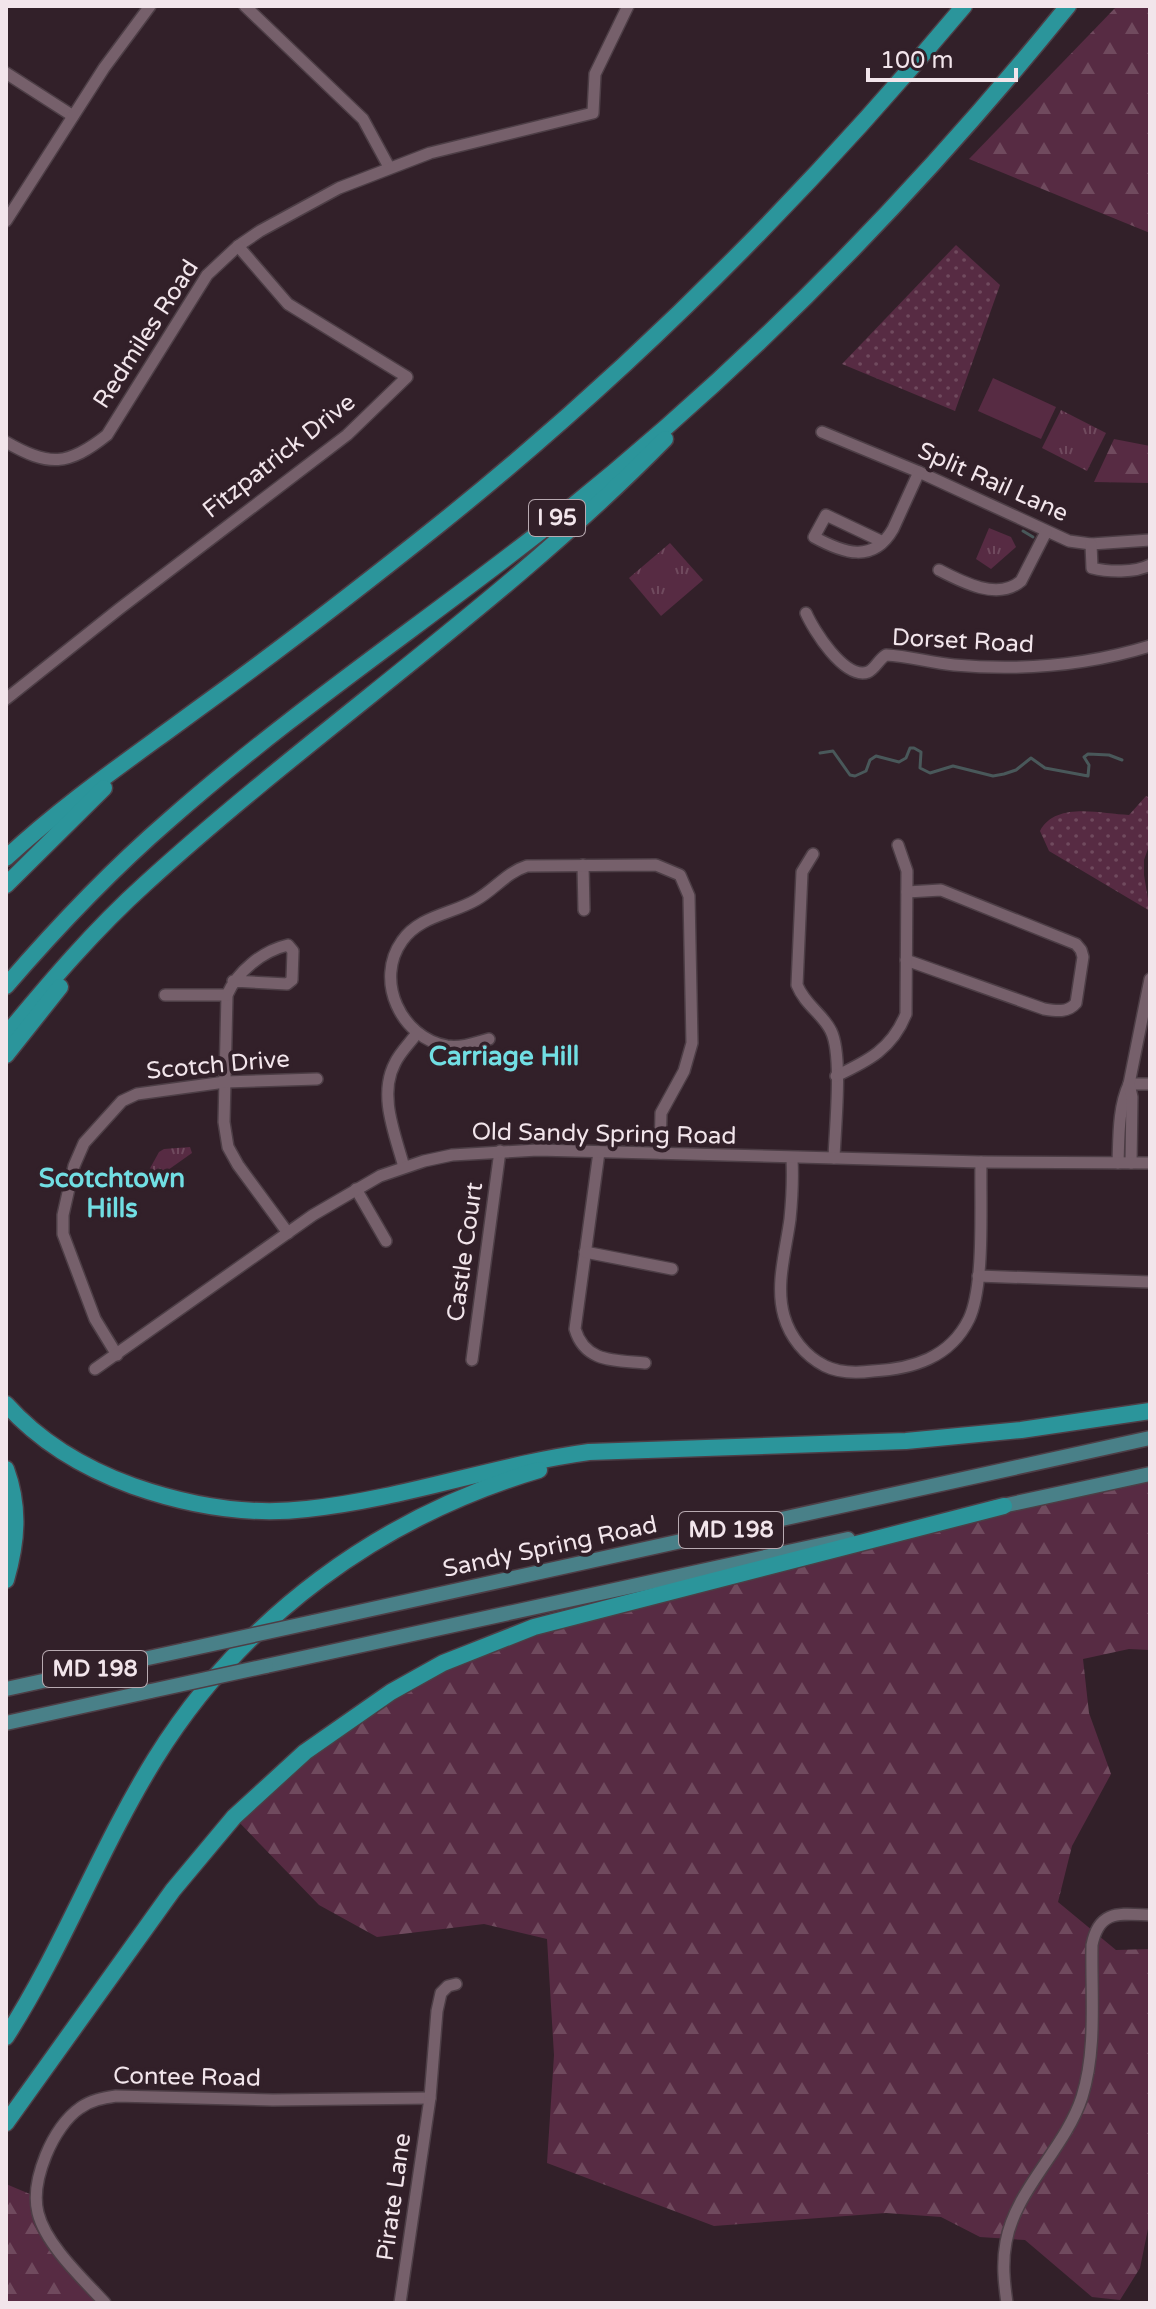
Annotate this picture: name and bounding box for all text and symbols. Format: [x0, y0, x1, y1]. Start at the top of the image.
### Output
scale bar [868, 32, 1016, 82]
text: 100 m [880, 46, 954, 75]
street label: Redmiles Road [87, 254, 205, 414]
street label: Fitzpatrick Drive [197, 388, 361, 524]
street label: Split Rail Lane [913, 436, 1073, 528]
road number: I 95 [529, 500, 585, 536]
street label: Dorset Road [891, 623, 1035, 659]
district label: Carriage Hill [429, 1041, 579, 1072]
street label: Scotch Drive [145, 1044, 291, 1086]
street label: Old Sandy Spring Road [471, 1117, 737, 1151]
district label: Scotchtown Hills [39, 1163, 185, 1224]
street label: Castle Court [441, 1180, 489, 1324]
street label: Sandy Spring Road [440, 1510, 660, 1584]
road number: MD 198 [679, 1512, 783, 1548]
road number: MD 198 [43, 1651, 147, 1687]
street label: Contee Road [113, 2061, 261, 2093]
street label: Pirate Lane [371, 2131, 417, 2263]

